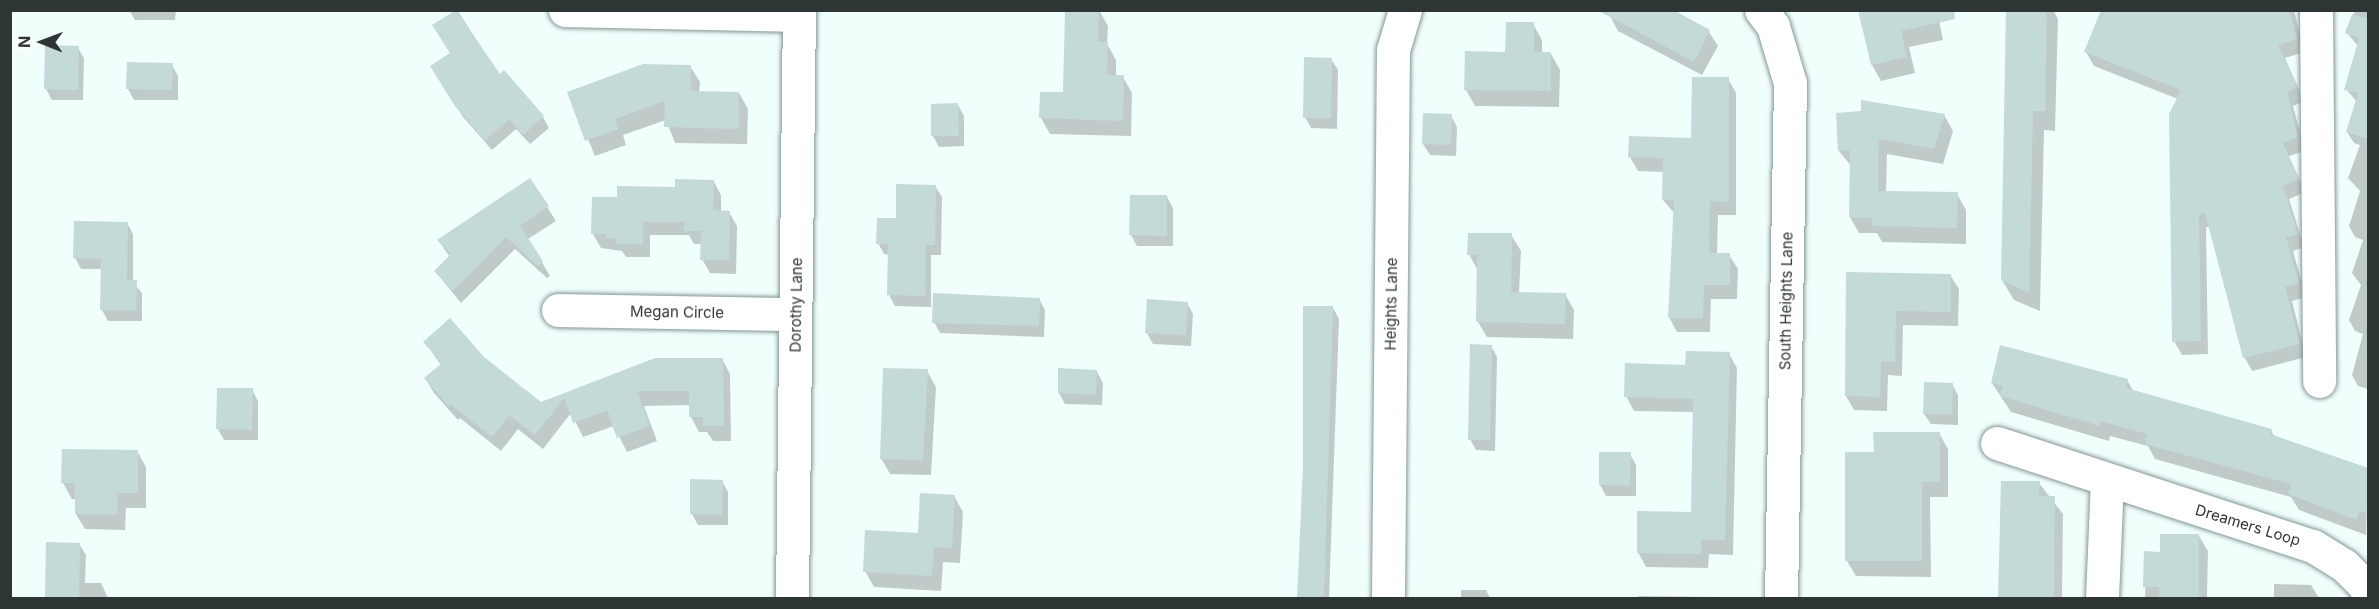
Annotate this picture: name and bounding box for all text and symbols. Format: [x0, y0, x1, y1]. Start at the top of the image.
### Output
north arrow [12, 12, 72, 72]
text: N [14, 35, 34, 48]
street label: South Heights Lane [1776, 232, 1796, 370]
street label: Dorothy Lane [786, 257, 806, 353]
street label: Heights Lane [1381, 257, 1401, 351]
street label: Megan Circle [630, 302, 724, 322]
street label: Dreamers Loop [2193, 500, 2303, 550]

